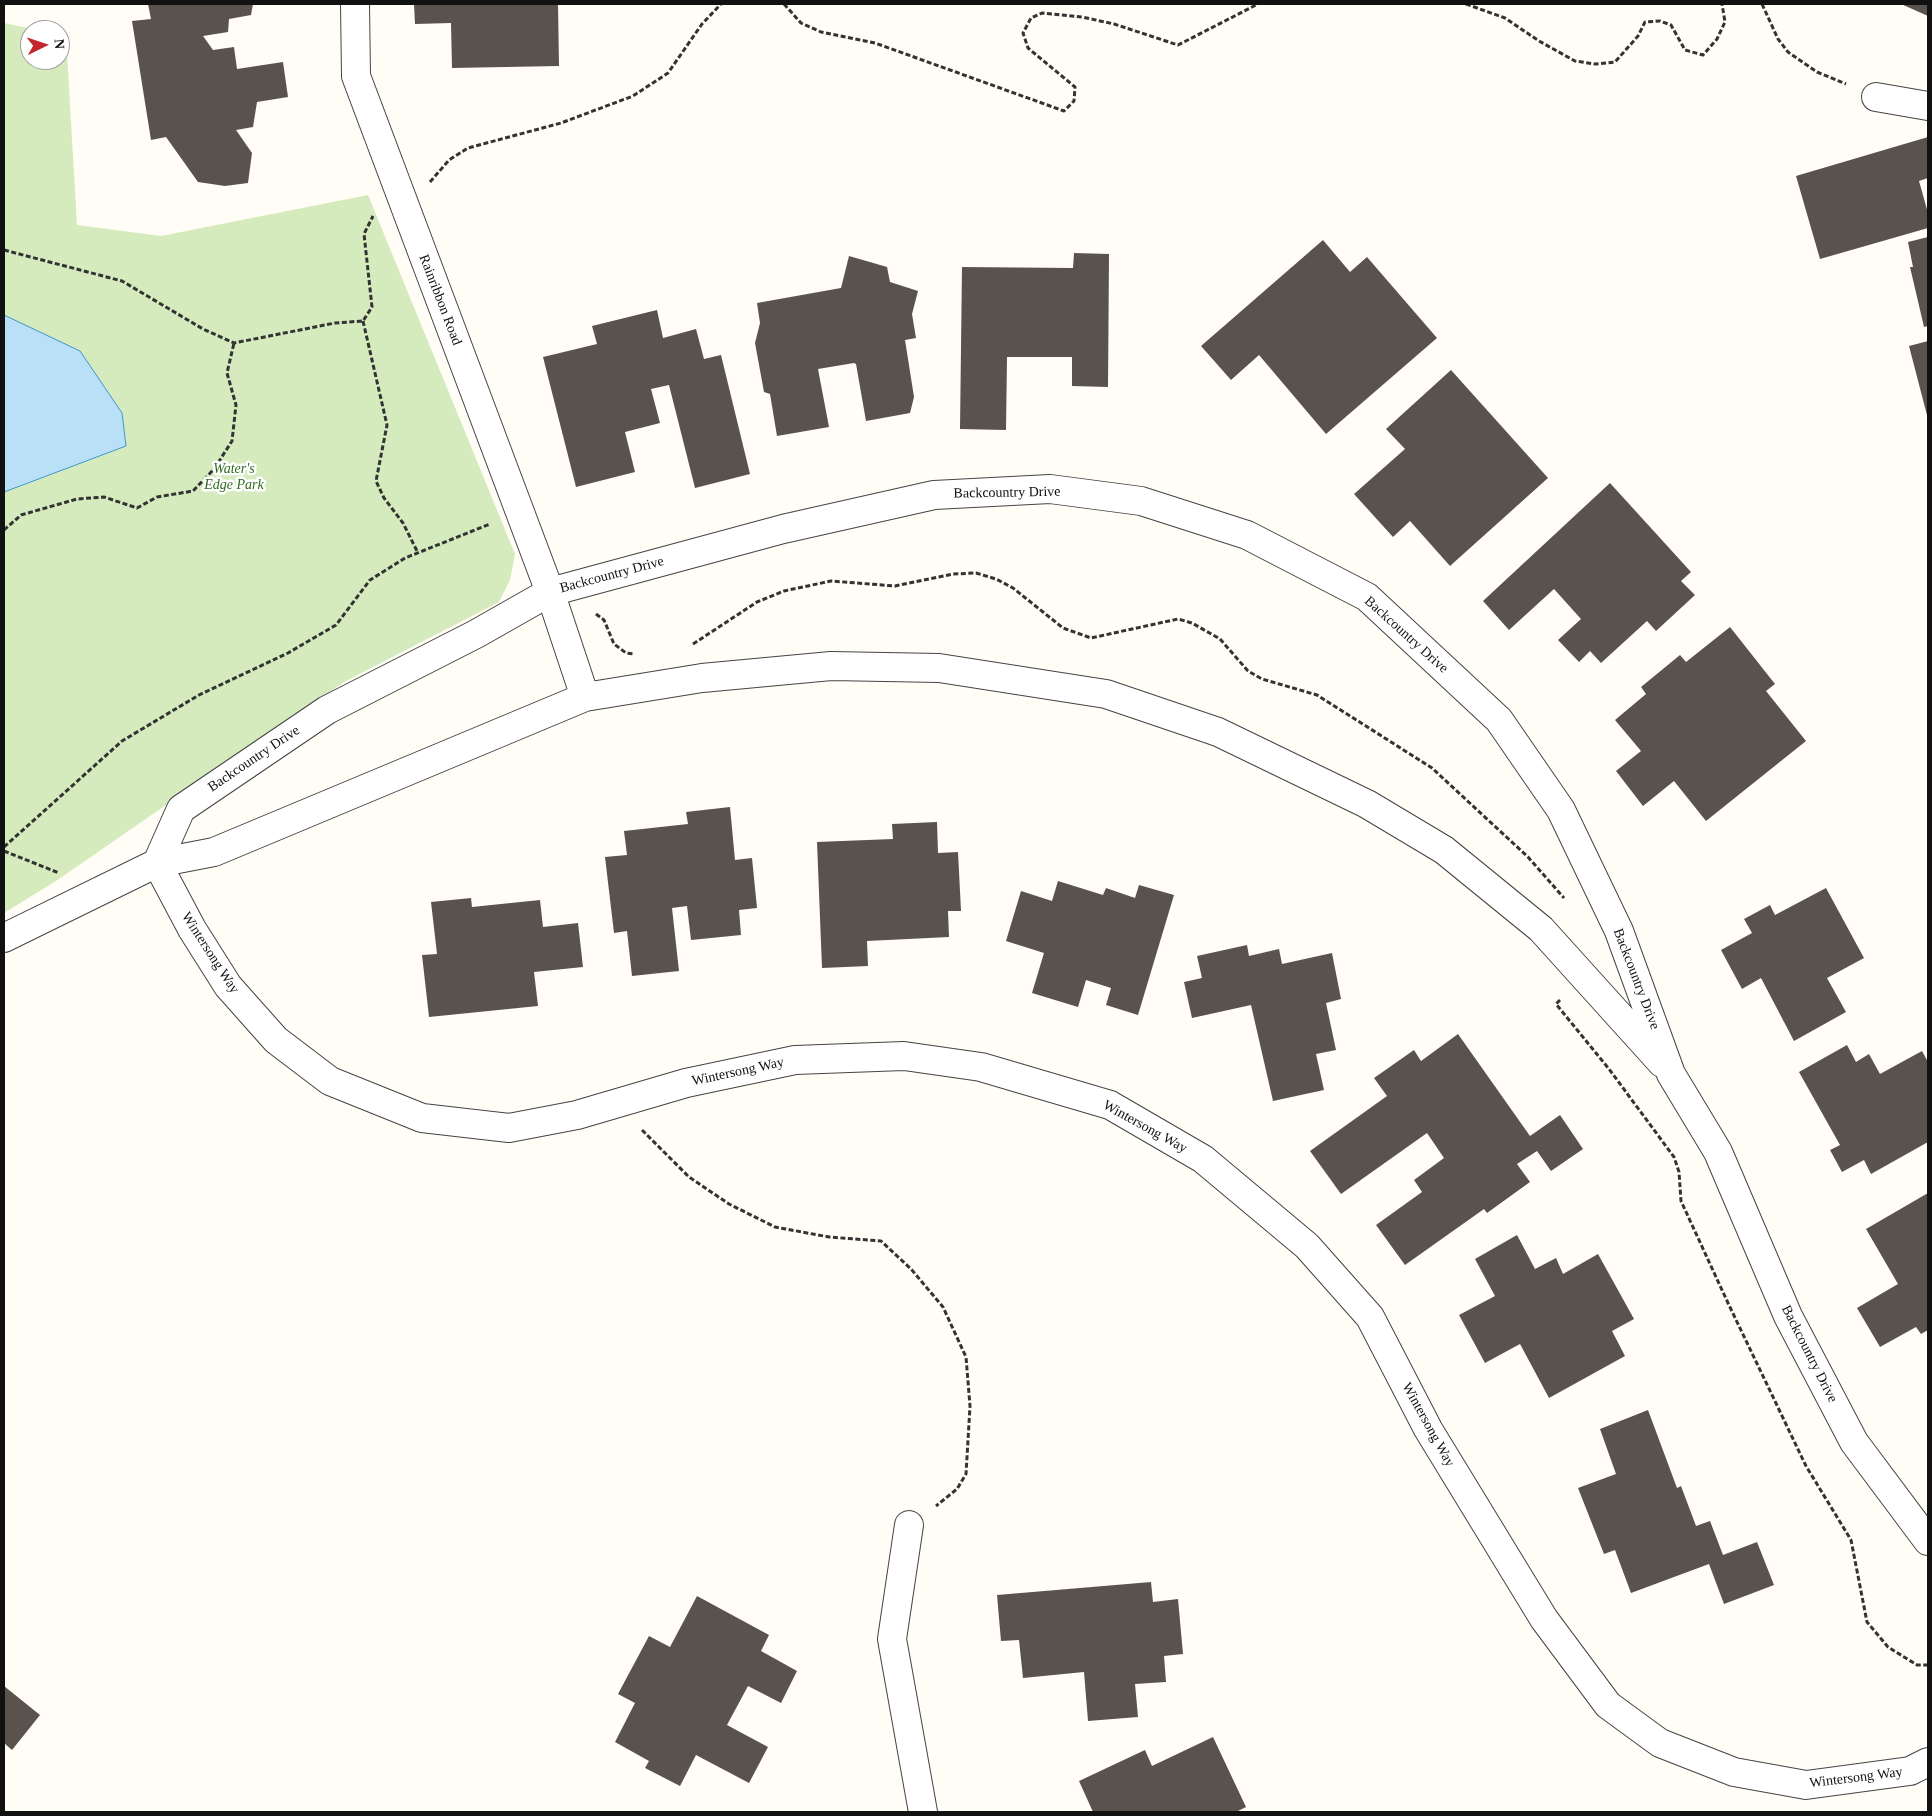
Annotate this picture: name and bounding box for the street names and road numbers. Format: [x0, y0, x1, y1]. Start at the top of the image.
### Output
street label: Rainribbon Road [415, 252, 465, 348]
street label: Backcountry Drive [953, 484, 1061, 502]
street label: Backcountry Drive [558, 553, 666, 597]
street label: Backcountry Drive [1361, 593, 1451, 677]
street label: Backcountry Drive [205, 722, 303, 796]
street label: Wintersong Way [177, 909, 243, 997]
street label: Backcountry Drive [1609, 926, 1663, 1032]
street label: Wintersong Way [690, 1054, 786, 1090]
street label: Wintersong Way [1100, 1097, 1190, 1157]
street label: Backcountry Drive [1777, 1303, 1841, 1405]
street label: Wintersong Way [1398, 1380, 1458, 1470]
street label: Wintersong Way [1809, 1764, 1903, 1792]

